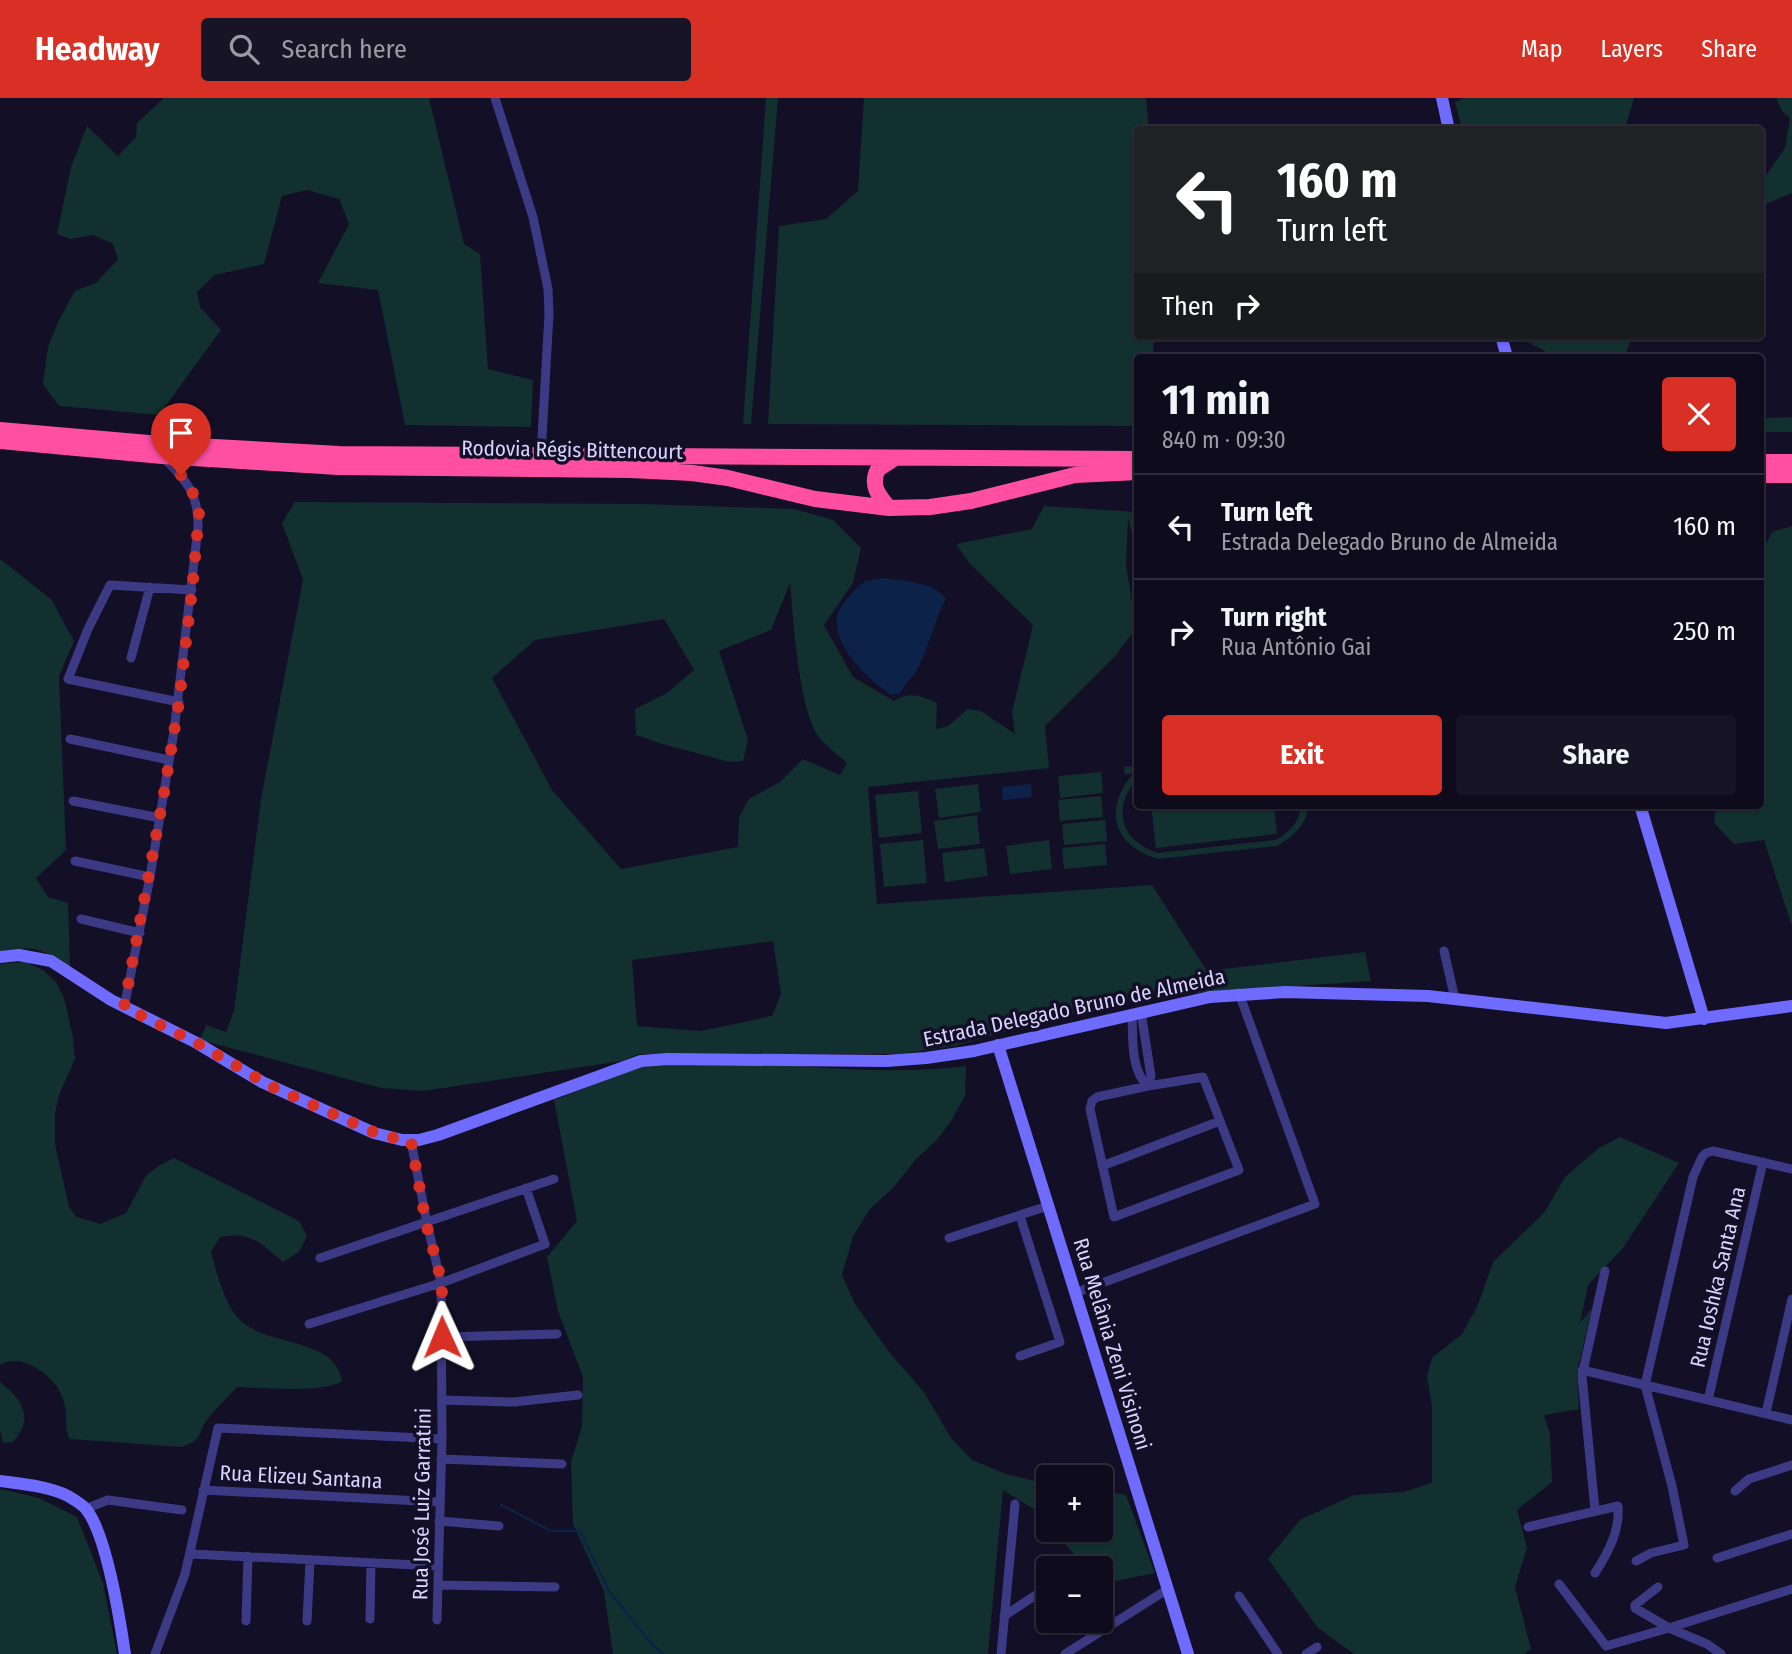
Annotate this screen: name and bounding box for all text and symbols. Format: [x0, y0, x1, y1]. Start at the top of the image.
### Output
search box [201, 18, 691, 81]
text: Headway [35, 29, 159, 69]
icon: search [225, 30, 263, 68]
text: Search here [281, 34, 407, 65]
text: Map [1521, 35, 1563, 63]
text: Layers [1601, 35, 1663, 63]
text: Share [1701, 35, 1757, 63]
text: 160 m [1277, 151, 1398, 210]
icon: left [1162, 154, 1253, 245]
text: Turn left [1277, 211, 1387, 249]
icon: right [1228, 287, 1266, 325]
text: Then [1162, 291, 1214, 322]
text: 11 min [1162, 375, 1270, 425]
button: close [1662, 377, 1736, 451]
pin [151, 403, 211, 475]
icon: arrive [162, 414, 200, 452]
text: 840 m · 09:30 [1162, 426, 1286, 454]
street label: Rodovia Régis Bittencourt [461, 435, 683, 465]
text: Turn left [1221, 497, 1313, 528]
icon: left [1162, 508, 1200, 546]
text: 160 m [1673, 511, 1736, 542]
text: Estrada Delegado Bruno de Almeida [1221, 528, 1558, 556]
text: Turn right [1221, 602, 1327, 633]
icon: right [1162, 613, 1200, 651]
text: 250 m [1673, 616, 1736, 647]
text: Rua Antônio Gai [1221, 633, 1371, 661]
button: Exit [1162, 715, 1442, 795]
button: Share [1456, 715, 1736, 795]
street label: Estrada Delegado Bruno de Almeida [921, 963, 1227, 1053]
street label: Rua Ioshka Santa Ana [1685, 1184, 1751, 1370]
street label: Rua Melânia Zeni Visinoni [1067, 1235, 1157, 1453]
position arrow [405, 1300, 479, 1374]
street label: Rua José Luiz Garratini [407, 1408, 437, 1600]
street label: Rua Elizeu Santana [219, 1460, 383, 1494]
map controls [1036, 1465, 1113, 1633]
button: + [1036, 1465, 1113, 1542]
button: − [1036, 1556, 1113, 1633]

